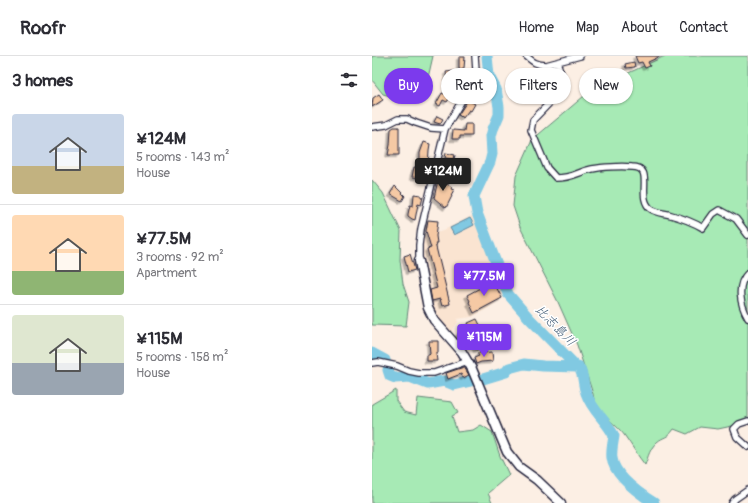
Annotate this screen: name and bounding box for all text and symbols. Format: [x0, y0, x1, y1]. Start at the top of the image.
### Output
text: Roofr [20, 16, 66, 40]
text: Home [519, 19, 554, 36]
text: Map [576, 19, 599, 36]
text: About [621, 19, 657, 36]
text: Contact [679, 19, 728, 36]
chip: Buy [384, 68, 433, 104]
chip: Rent [441, 68, 497, 104]
chip: Filters [505, 68, 571, 104]
chip: New [579, 68, 633, 104]
icon: filters [338, 69, 360, 91]
text: 3 homes [12, 70, 73, 91]
text: ¥124M [136, 128, 186, 149]
icon: home [44, 130, 92, 178]
text: 5 rooms · 143 m² [136, 149, 230, 165]
pin: ¥124M [415, 158, 471, 192]
text: ¥124M [424, 163, 462, 179]
text: House [136, 165, 170, 181]
text: ¥77.5M [136, 228, 191, 249]
icon: home [44, 231, 92, 279]
text: 3 rooms · 92 m² [136, 249, 224, 265]
pin: ¥77.5M [451, 263, 517, 297]
text: Apartment [136, 265, 197, 281]
text: ¥77.5M [463, 268, 505, 284]
water label: 比志島川 [531, 301, 579, 350]
pin: ¥115M [456, 324, 512, 358]
text: ¥115M [136, 328, 183, 349]
text: ¥115M [466, 329, 502, 345]
icon: home [44, 331, 92, 379]
text: 5 rooms · 158 m² [136, 349, 228, 365]
text: House [136, 365, 170, 381]

